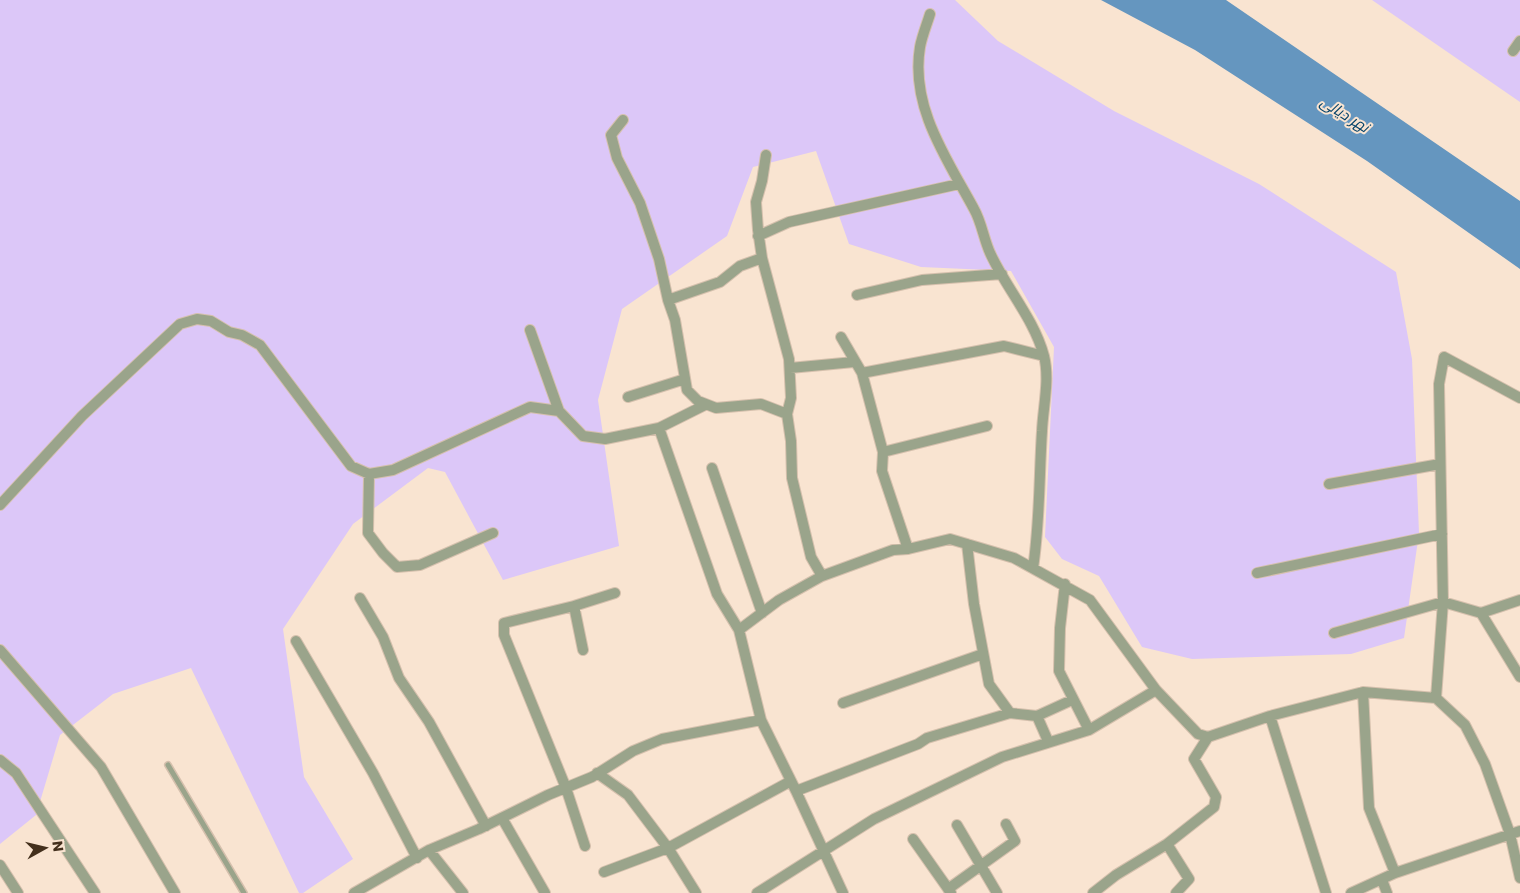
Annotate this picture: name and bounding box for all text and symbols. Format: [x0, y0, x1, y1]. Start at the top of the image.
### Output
water label: نهر ديالى [1317, 91, 1375, 138]
north arrow [20, 823, 70, 873]
text: N [47, 840, 69, 853]

